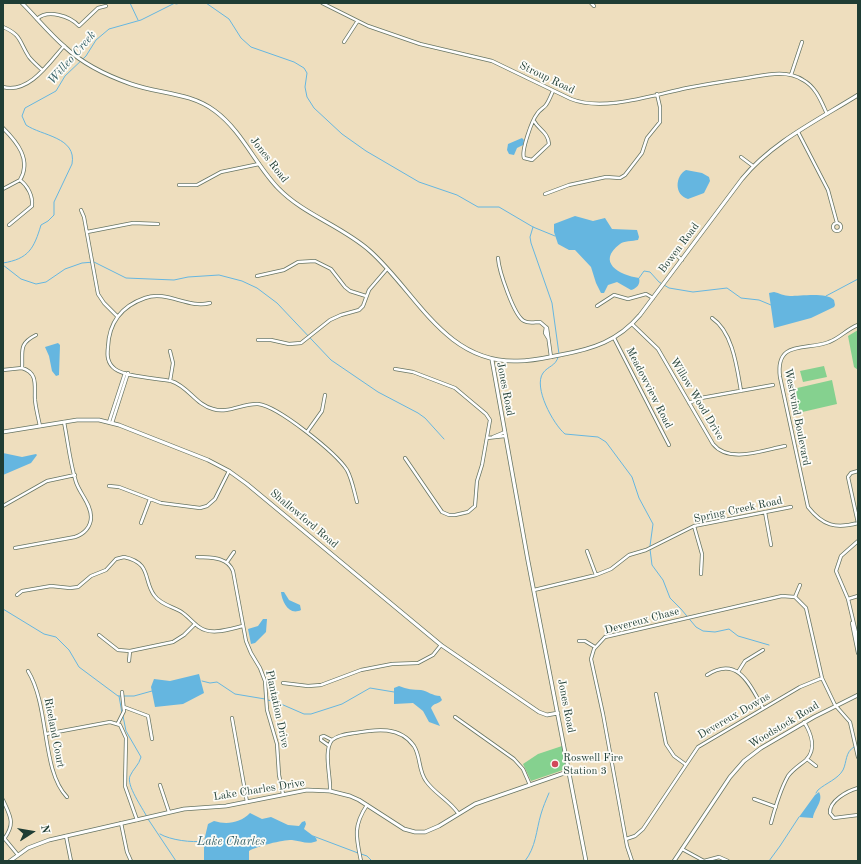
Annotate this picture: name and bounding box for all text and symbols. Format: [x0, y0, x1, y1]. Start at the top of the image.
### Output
water label: Willeo Creek [45, 28, 99, 88]
street label: Stroup Road [517, 59, 577, 97]
street label: Jones Road [247, 134, 291, 186]
street label: Bowen Road [656, 220, 702, 276]
street label: Meadowview Road [623, 345, 675, 431]
street label: Willow Wood Drive [667, 355, 727, 443]
street label: Jones Road [493, 361, 517, 417]
street label: Westwind Boulevard [781, 367, 813, 467]
street label: Shallowford Road [267, 487, 341, 551]
street label: Spring Creek Road [692, 494, 784, 526]
street label: Devereux Chase [603, 605, 681, 637]
street label: Plantation Drive [262, 669, 292, 749]
street label: Jones Road [554, 678, 578, 734]
street label: Devereux Downs [695, 690, 773, 742]
street label: Riceland Court [41, 697, 67, 769]
street label: Woodstock Road [747, 699, 821, 751]
place label: Roswell Fire Station 3 [563, 751, 623, 777]
marker: Roswell Fire Station 3 [550, 759, 560, 769]
street label: Lake Charles Drive [212, 776, 306, 804]
north arrow [12, 812, 52, 852]
text: N [38, 824, 50, 835]
water label: Lake Charles [197, 835, 265, 849]

